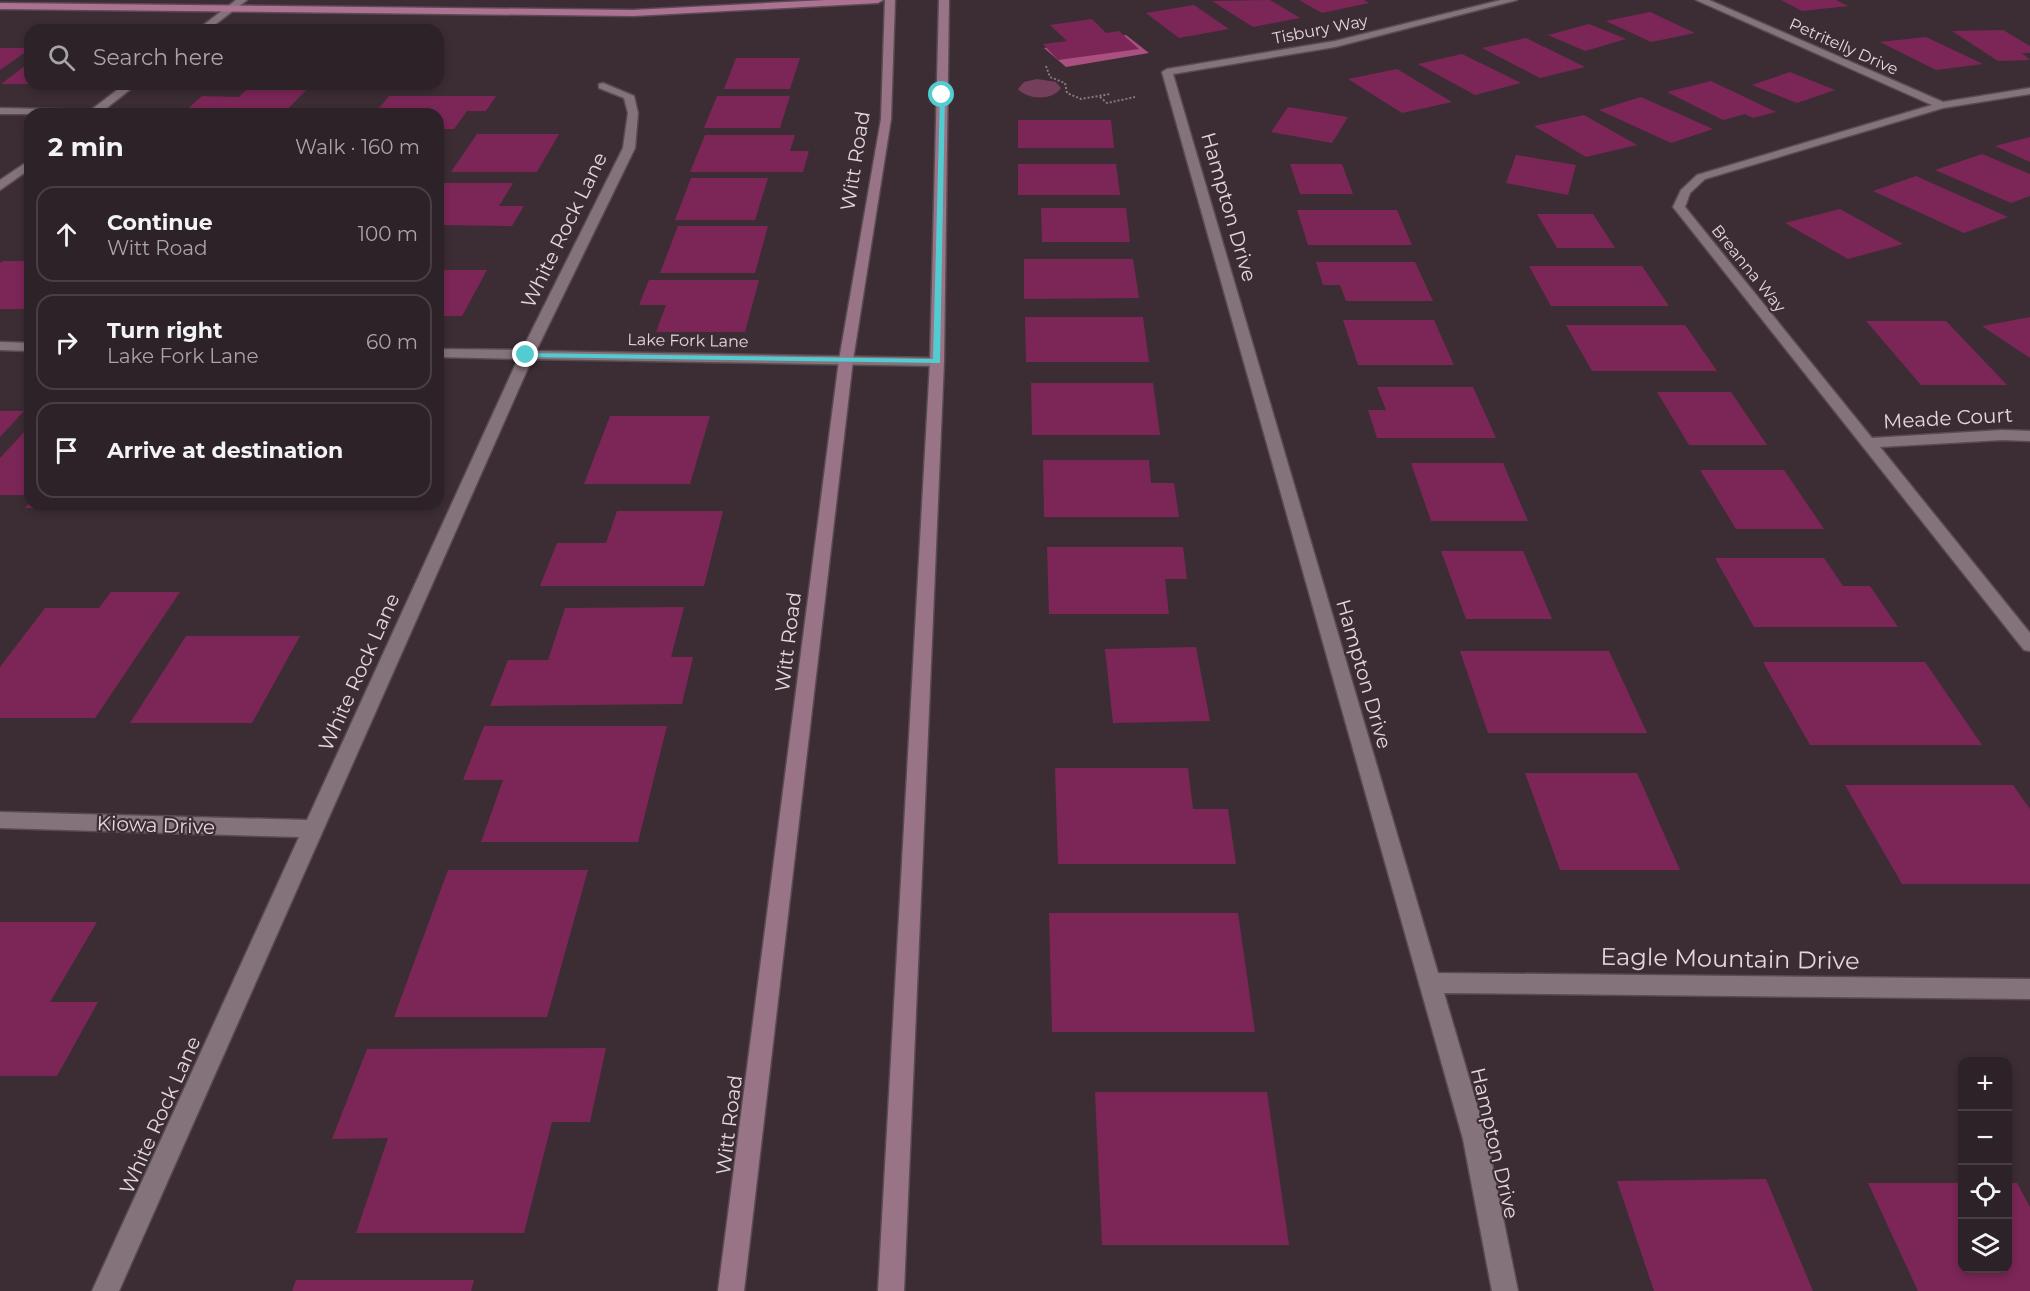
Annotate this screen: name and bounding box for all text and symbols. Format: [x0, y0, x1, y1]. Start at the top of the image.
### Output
street label: Tisbury Way [1271, 11, 1370, 48]
street label: Petritelly Drive [1786, 14, 1901, 79]
search box [24, 24, 444, 90]
icon: search [45, 41, 78, 74]
text: Search here [93, 44, 224, 71]
route start [928, 81, 954, 107]
street label: Witt Road [835, 109, 875, 213]
street label: Hampton Drive [1196, 130, 1262, 284]
text: 2 min [48, 131, 124, 163]
text: Walk · 160 m [295, 135, 420, 159]
street label: White Rock Lane [516, 148, 612, 312]
text: Continue [107, 209, 213, 236]
icon: ahead [50, 218, 83, 251]
street label: Breanna Way [1708, 221, 1790, 316]
text: 100 m [358, 222, 418, 246]
text: Witt Road [107, 236, 208, 260]
text: Turn right [107, 317, 222, 344]
icon: right [50, 326, 83, 359]
text: 60 m [366, 330, 418, 354]
street label: Lake Fork Lane [627, 330, 749, 351]
route end [512, 341, 538, 367]
text: Lake Fork Lane [107, 344, 259, 368]
street label: Meade Court [1883, 403, 2013, 433]
icon: arrive [50, 434, 83, 467]
text: Arrive at destination [107, 437, 343, 464]
street label: White Rock Lane [313, 589, 405, 755]
street label: Witt Road [770, 591, 806, 693]
street label: Hampton Drive [1331, 597, 1397, 751]
street label: Kiowa Drive [96, 811, 216, 839]
street label: Eagle Mountain Drive [1600, 942, 1860, 975]
street label: White Rock Lane [114, 1032, 206, 1198]
map controls [1958, 1057, 2012, 1273]
button: + [1958, 1057, 2012, 1111]
street label: Hampton Drive [1466, 1065, 1524, 1221]
street label: Witt Road [711, 1074, 747, 1176]
button: − [1958, 1111, 2012, 1165]
button: locate [1958, 1165, 2012, 1219]
button: layers [1958, 1219, 2012, 1273]

